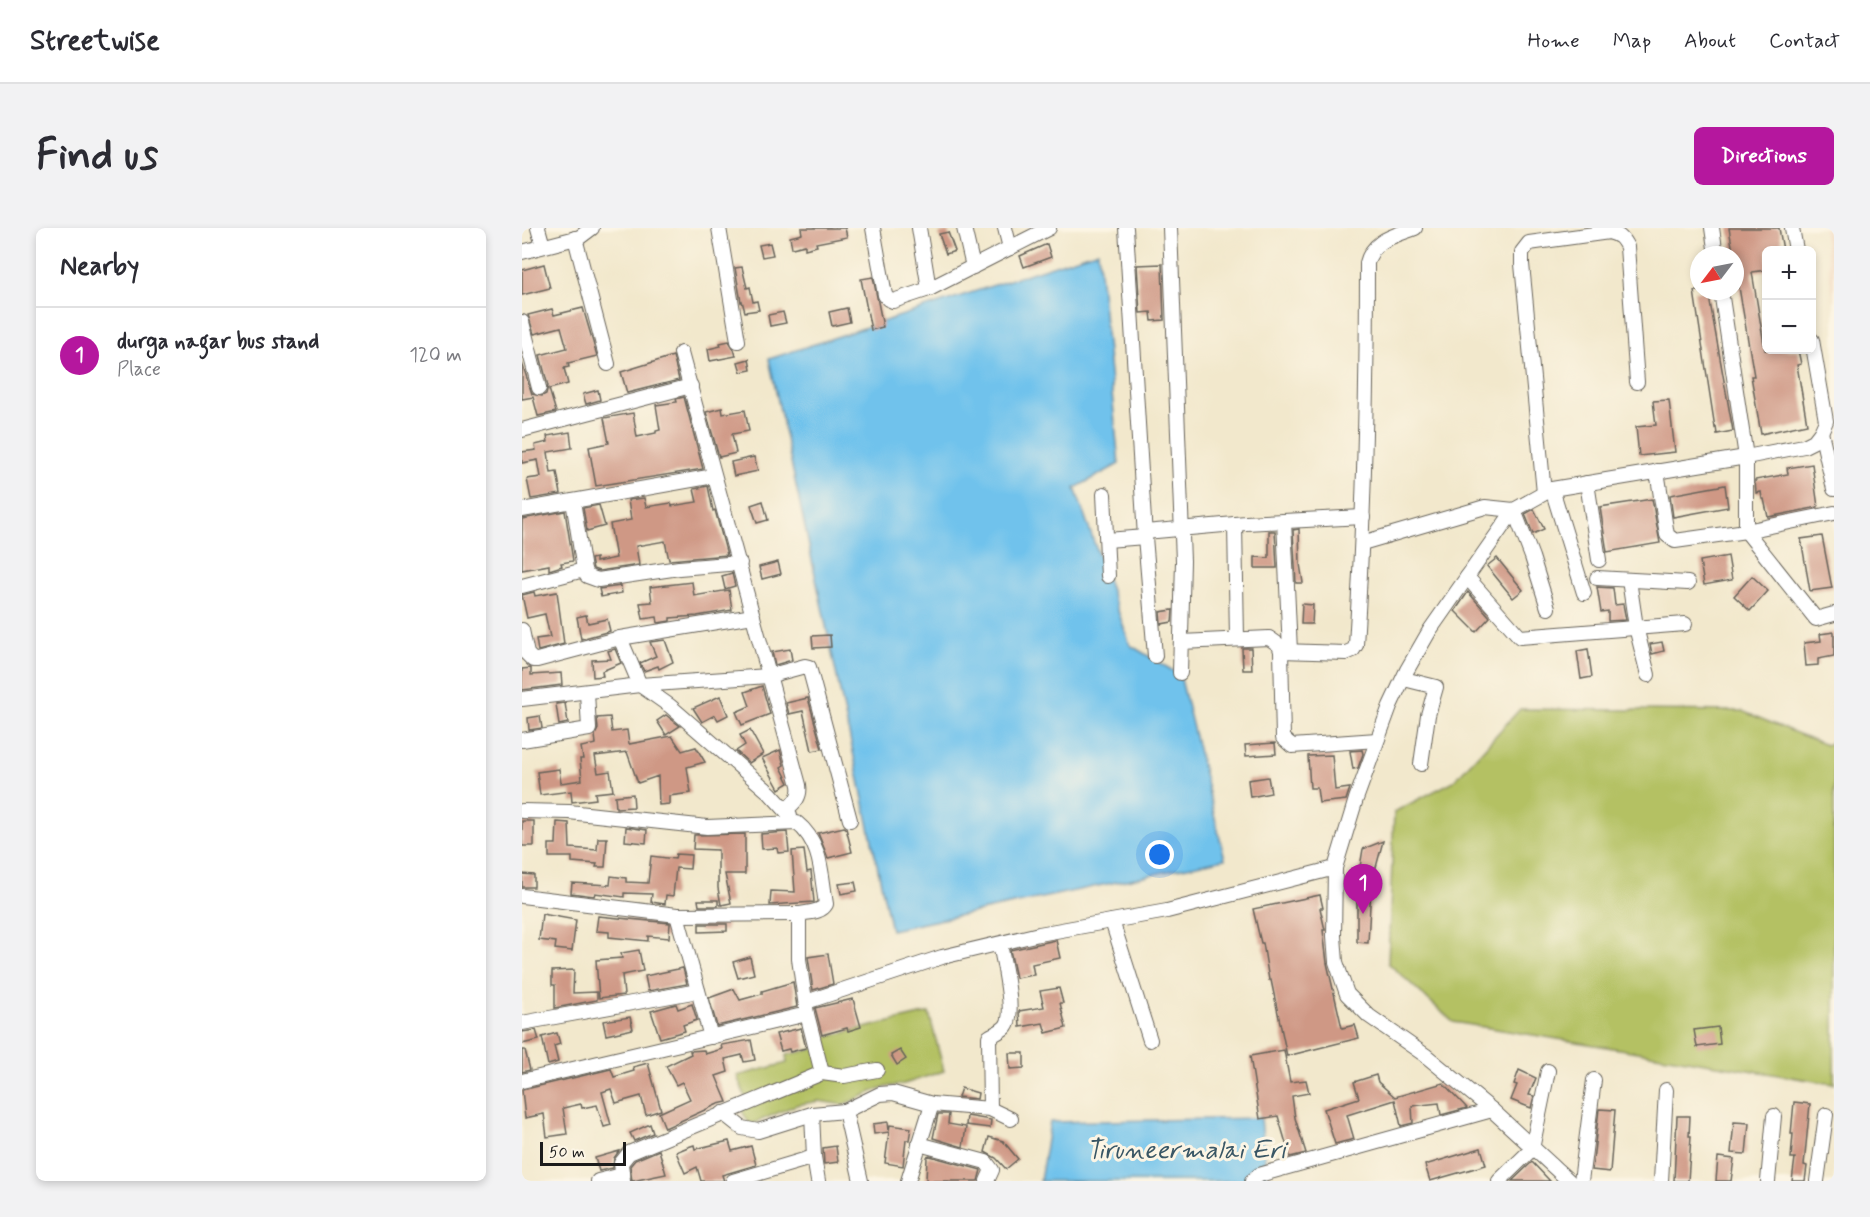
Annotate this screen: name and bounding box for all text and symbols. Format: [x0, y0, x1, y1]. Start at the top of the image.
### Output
text: Streetwise [30, 23, 160, 60]
text: Home [1528, 27, 1580, 55]
text: Map [1613, 27, 1651, 55]
text: About [1684, 27, 1736, 55]
text: Contact [1769, 27, 1840, 55]
button: Directions [1694, 127, 1834, 185]
text: Find us [36, 129, 158, 184]
north arrow [1690, 246, 1744, 300]
map controls [1762, 246, 1816, 354]
button: + [1762, 246, 1816, 300]
text: Nearby [60, 250, 139, 284]
button: − [1762, 300, 1816, 354]
text: durga nagar bus stand [117, 328, 319, 356]
text: 1 [75, 342, 84, 369]
text: 120 m [409, 342, 462, 369]
text: Place [117, 356, 161, 383]
your location [1145, 840, 1174, 869]
pin: 1 [1344, 864, 1382, 914]
water label: Tiruneermalai Eri [1086, 1134, 1289, 1168]
scale bar [540, 1139, 626, 1166]
text: 50 m [549, 1142, 585, 1163]

